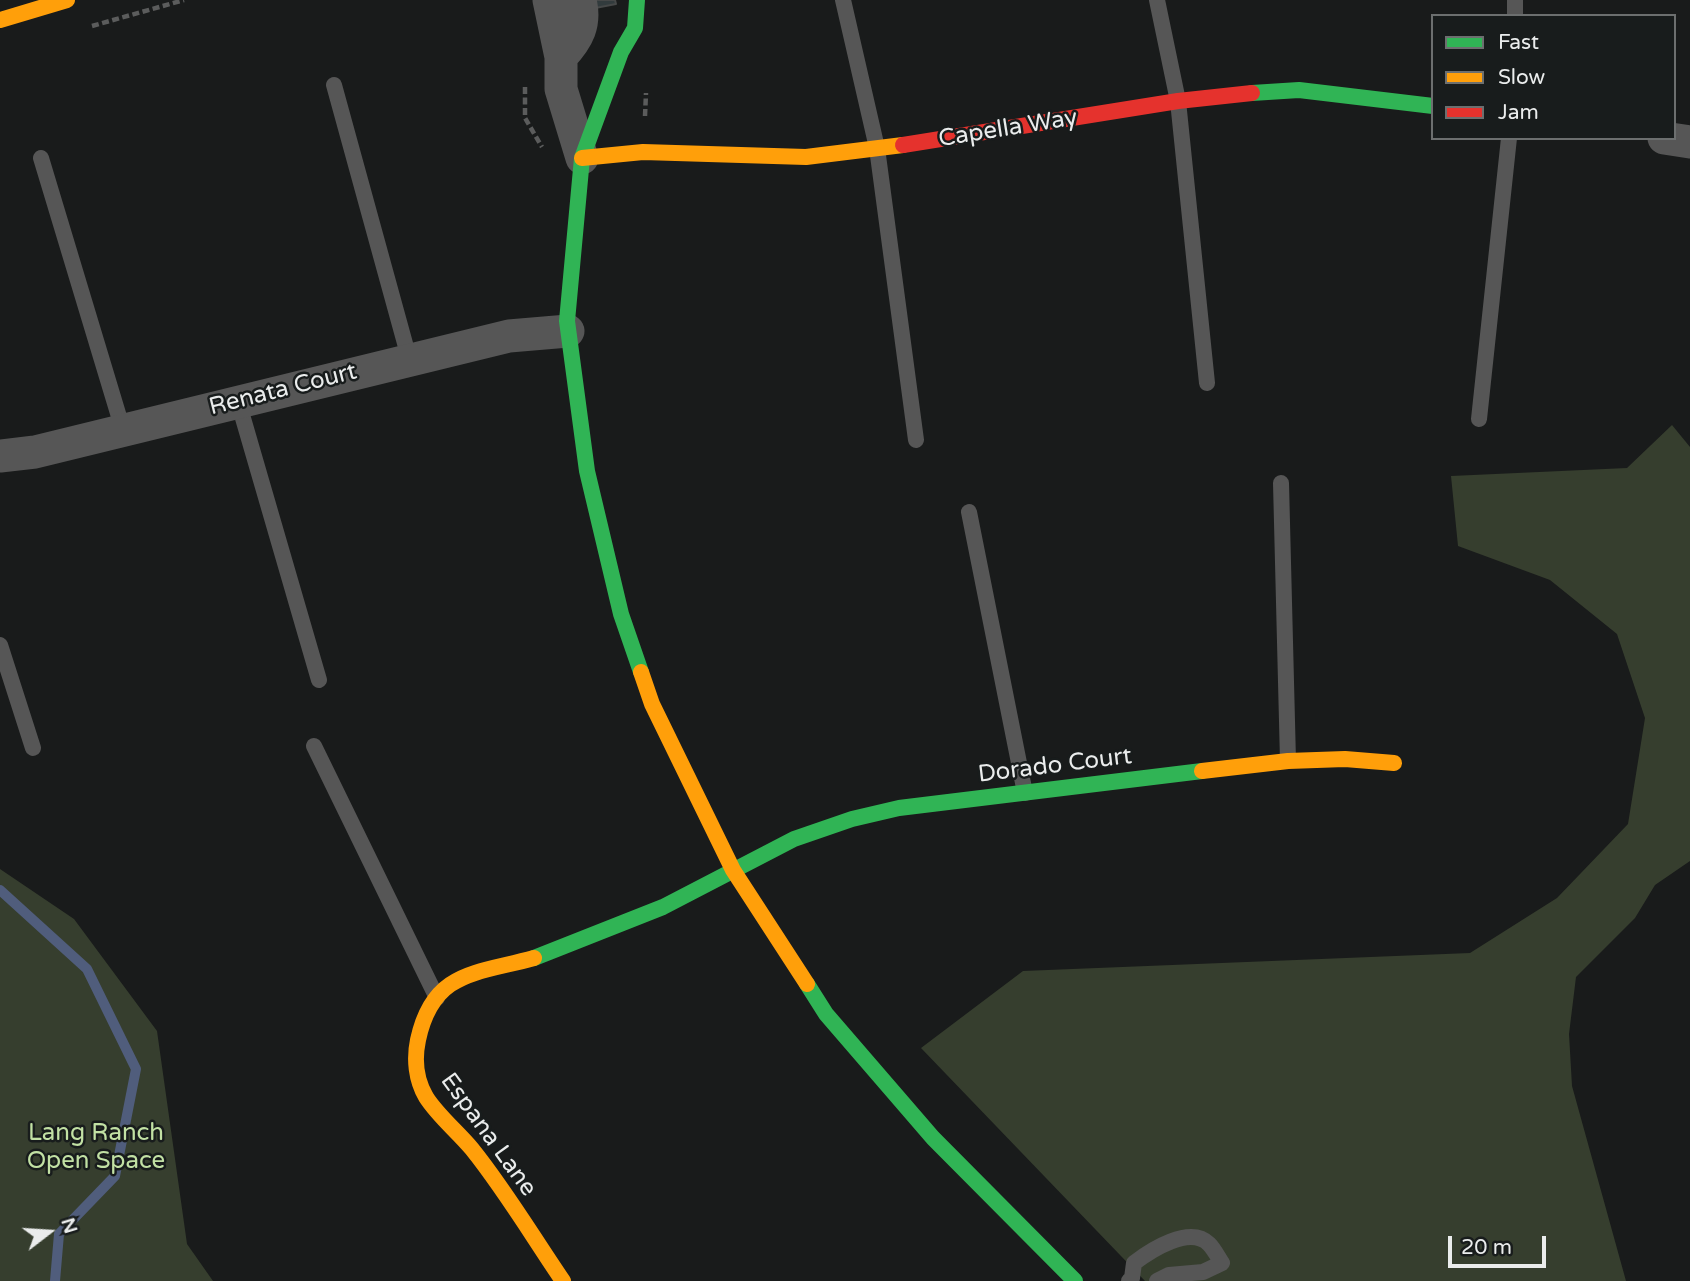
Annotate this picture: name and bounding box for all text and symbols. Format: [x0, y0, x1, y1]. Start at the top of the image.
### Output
legend [1431, 14, 1676, 140]
text: Fast [1498, 30, 1539, 55]
text: Slow [1498, 65, 1545, 90]
text: Jam [1498, 100, 1539, 125]
street label: Capella Way [937, 104, 1079, 154]
street label: Renata Court [206, 358, 360, 422]
street label: Dorado Court [976, 742, 1134, 790]
street label: Espana Lane [434, 1068, 542, 1202]
park label: Lang Ranch Open Space [27, 1120, 165, 1176]
north arrow [14, 1197, 84, 1267]
text: N [56, 1215, 82, 1236]
scale bar [1452, 1222, 1550, 1266]
text: 20 m [1461, 1235, 1512, 1260]

